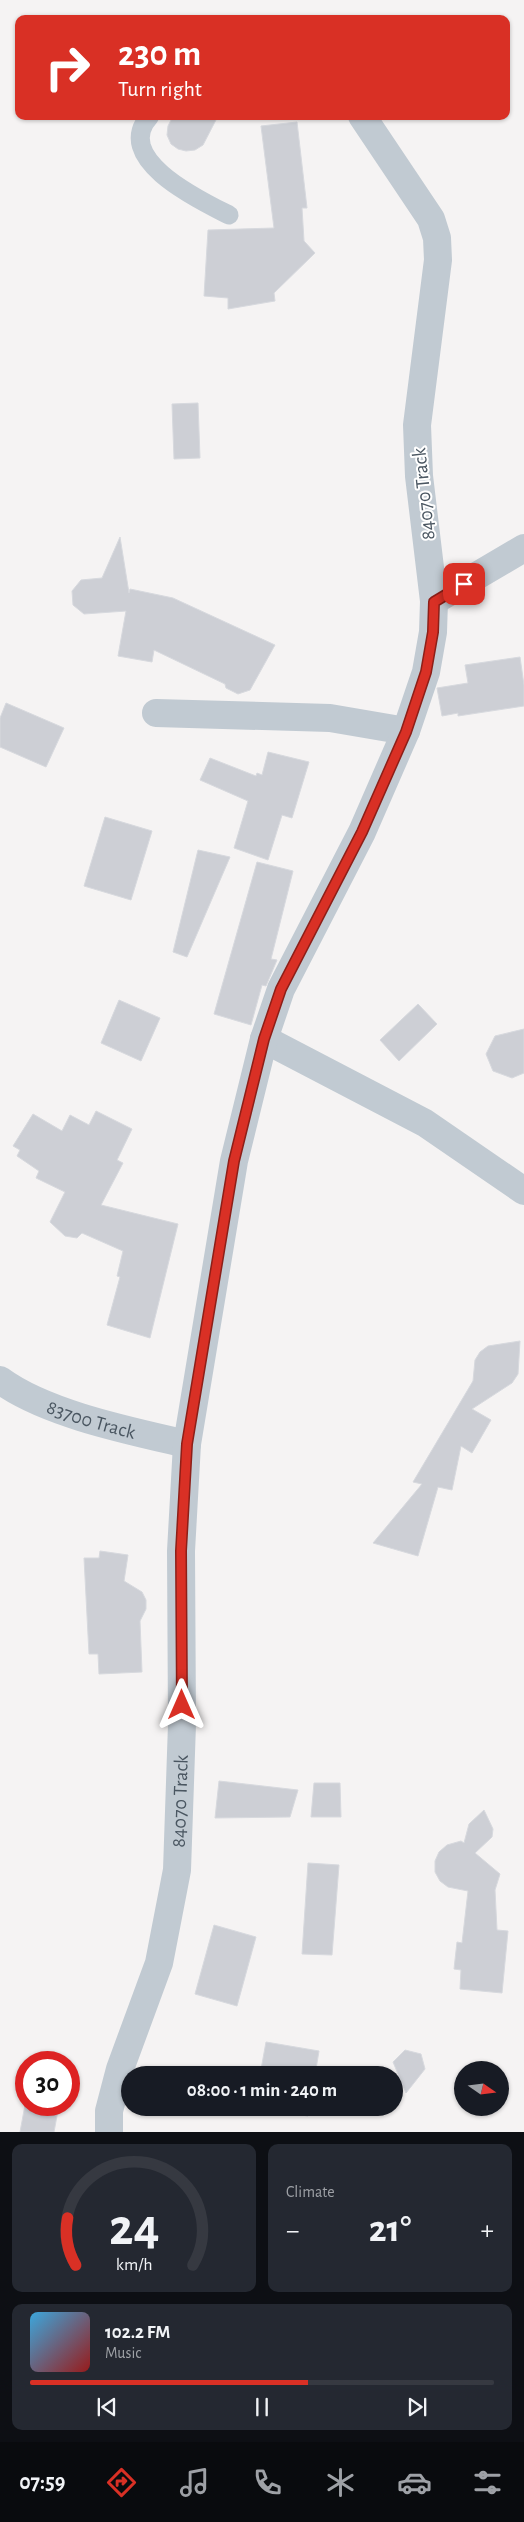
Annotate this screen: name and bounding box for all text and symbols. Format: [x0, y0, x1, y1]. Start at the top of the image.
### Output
icon: right [35, 35, 100, 100]
text: 230 m [118, 37, 201, 72]
text: Turn right [118, 78, 202, 100]
street label: 84070 Track [409, 447, 439, 541]
pin [443, 563, 485, 605]
icon: arrive [450, 570, 478, 598]
street label: 83700 Track [44, 1397, 137, 1443]
position arrow [155, 1678, 207, 1730]
street label: 84070 Track [169, 1754, 192, 1848]
speed limit sign: 30 [15, 2051, 80, 2116]
north arrow [454, 2061, 509, 2116]
map controls [454, 2061, 509, 2116]
text: 08:00 · 1 min · 240 m [187, 2081, 337, 2100]
text: Climate [286, 2184, 335, 2200]
text: 24 [109, 2202, 159, 2254]
text: 21° [369, 2211, 411, 2249]
text: − [286, 2217, 299, 2245]
text: + [481, 2217, 494, 2245]
text: km/h [116, 2256, 152, 2274]
text: 102.2 FM [105, 2323, 170, 2342]
text: Music [105, 2345, 141, 2361]
icon: previous [93, 2393, 121, 2421]
icon: pause [248, 2393, 276, 2421]
icon: next [403, 2393, 431, 2421]
icon: directions [104, 2465, 139, 2500]
icon: music [177, 2465, 212, 2500]
icon: phone [250, 2465, 285, 2500]
icon: climate [323, 2465, 358, 2500]
icon: car [397, 2465, 432, 2500]
icon: filters [470, 2465, 505, 2500]
text: 07:59 [19, 2471, 65, 2493]

